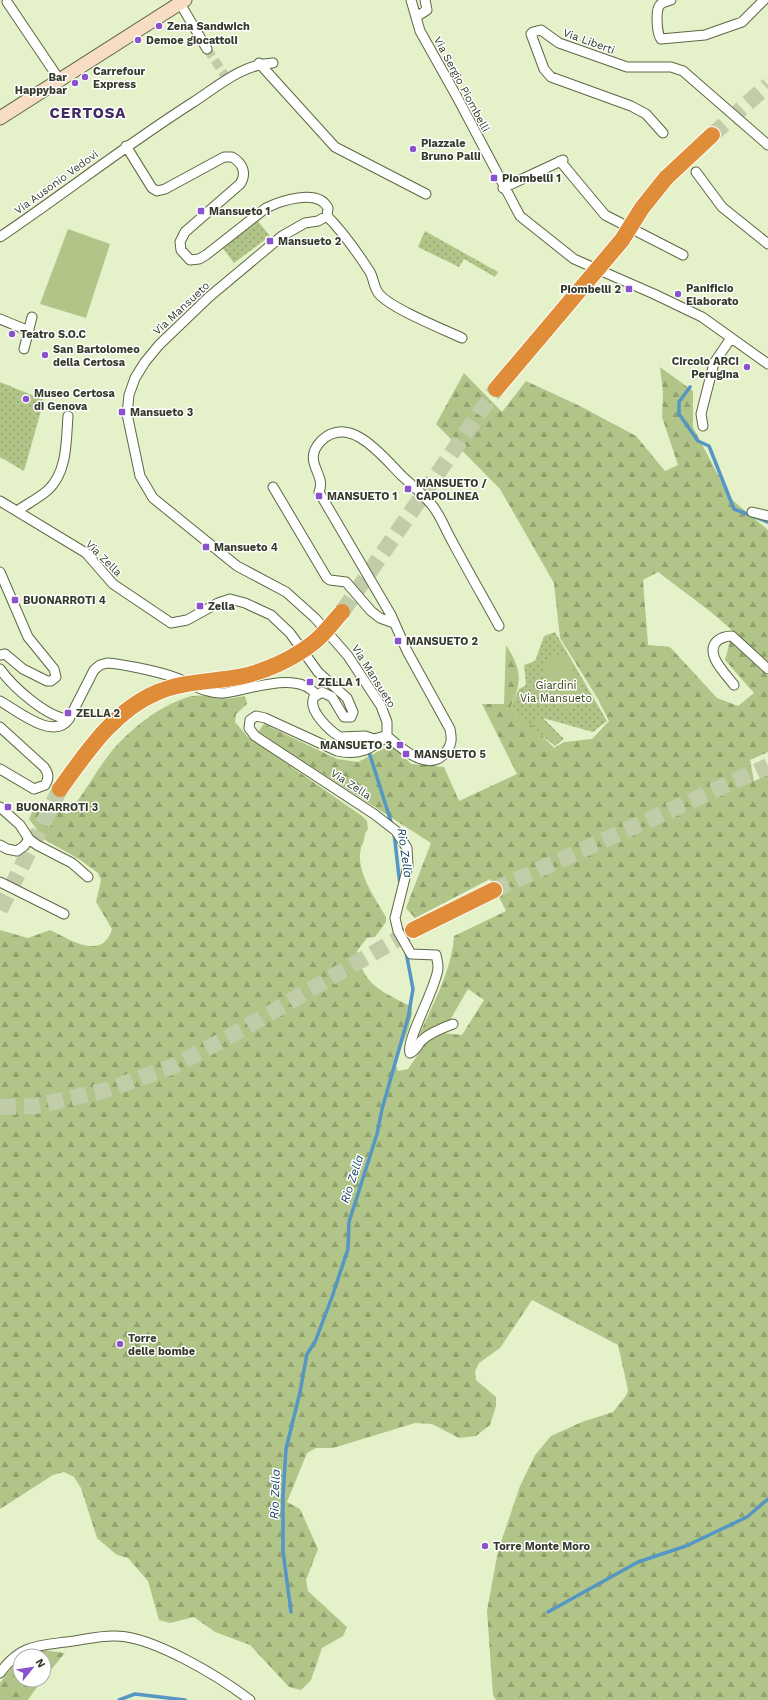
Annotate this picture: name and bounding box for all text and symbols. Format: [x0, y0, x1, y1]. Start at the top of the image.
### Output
place label: Zena Sandwich [167, 20, 250, 33]
marker: Zena Sandwich [154, 21, 164, 31]
street label: Via Liberti [561, 26, 617, 57]
place label: Demoe giocattoli [146, 34, 238, 47]
street label: Via Sergio Piombelli [431, 34, 492, 134]
marker: Demoe giocattoli [133, 35, 143, 45]
place label: Carrefour Express [93, 65, 145, 91]
place label: Bar Happybar [15, 71, 67, 97]
marker: Carrefour Express [80, 72, 90, 82]
marker: Bar Happybar [70, 78, 80, 88]
district label: CERTOSA [49, 104, 127, 122]
place label: Piazzale Bruno Palli [421, 137, 481, 163]
marker: Piazzale Bruno Palli [408, 144, 418, 154]
street label: Via Ausonio Vedovi [12, 148, 101, 217]
place label: Piombelli 1 [502, 172, 561, 185]
marker: Piombelli 1 [489, 173, 499, 183]
place label: Mansueto 1 [209, 205, 270, 218]
marker: Mansueto 1 [196, 206, 206, 216]
place label: Mansueto 2 [278, 235, 342, 248]
marker: Mansueto 2 [265, 236, 275, 246]
street label: Via Mansueto [151, 279, 212, 338]
place label: Panificio Elaborato [686, 282, 739, 308]
place label: Piombelli 2 [560, 283, 621, 296]
marker: Piombelli 2 [624, 284, 634, 294]
marker: Panificio Elaborato [673, 289, 683, 299]
place label: Teatro S.O.C [20, 328, 87, 341]
marker: Teatro S.O.C [7, 329, 17, 339]
place label: San Bartolomeo della Certosa [53, 343, 140, 369]
marker: San Bartolomeo della Certosa [40, 350, 50, 360]
place label: Circolo ARCI Perugina [672, 355, 740, 381]
marker: Circolo ARCI Perugina [742, 362, 752, 372]
place label: Museo Certosa di Genova [34, 387, 115, 413]
marker: Museo Certosa di Genova [21, 394, 31, 404]
place label: Mansueto 3 [130, 406, 194, 419]
marker: Mansueto 3 [117, 407, 127, 417]
place label: MANSUETO / CAPOLINEA [416, 477, 487, 503]
marker: MANSUETO / CAPOLINEA [403, 484, 413, 494]
place label: MANSUETO 1 [327, 490, 397, 503]
marker: MANSUETO 1 [314, 491, 324, 501]
street label: Via Zella [83, 538, 124, 579]
place label: Mansueto 4 [214, 541, 278, 554]
marker: Mansueto 4 [201, 542, 211, 552]
place label: BUONARROTI 4 [23, 594, 106, 607]
marker: BUONARROTI 4 [10, 595, 20, 605]
place label: Zella [208, 600, 236, 613]
marker: Zella [195, 601, 205, 611]
place label: MANSUETO 2 [406, 635, 479, 648]
marker: MANSUETO 2 [393, 636, 403, 646]
street label: Via Mansueto [349, 642, 398, 710]
place label: ZELLA 1 [318, 676, 360, 689]
marker: ZELLA 1 [305, 677, 315, 687]
park label: Giardini Via Mansueto [520, 679, 592, 705]
place label: ZELLA 2 [76, 707, 121, 720]
marker: ZELLA 2 [63, 708, 73, 718]
place label: MANSUETO 3 [320, 739, 392, 752]
marker: MANSUETO 3 [395, 740, 405, 750]
place label: MANSUETO 5 [414, 748, 486, 761]
marker: MANSUETO 5 [401, 749, 411, 759]
street label: Via Zella [328, 767, 373, 802]
place label: BUONARROTI 3 [16, 801, 99, 814]
marker: BUONARROTI 3 [3, 802, 13, 812]
water label: Rio Zella [395, 827, 415, 879]
water label: Rio Zella [338, 1152, 367, 1205]
place label: Torre delle bombe [128, 1332, 195, 1358]
marker: Torre delle bombe [115, 1339, 125, 1349]
water label: Rio Zella [267, 1468, 283, 1519]
place label: Torre Monte Moro [493, 1540, 591, 1553]
marker: Torre Monte Moro [480, 1541, 490, 1551]
north arrow [12, 1648, 52, 1688]
text: N [33, 1656, 48, 1670]

